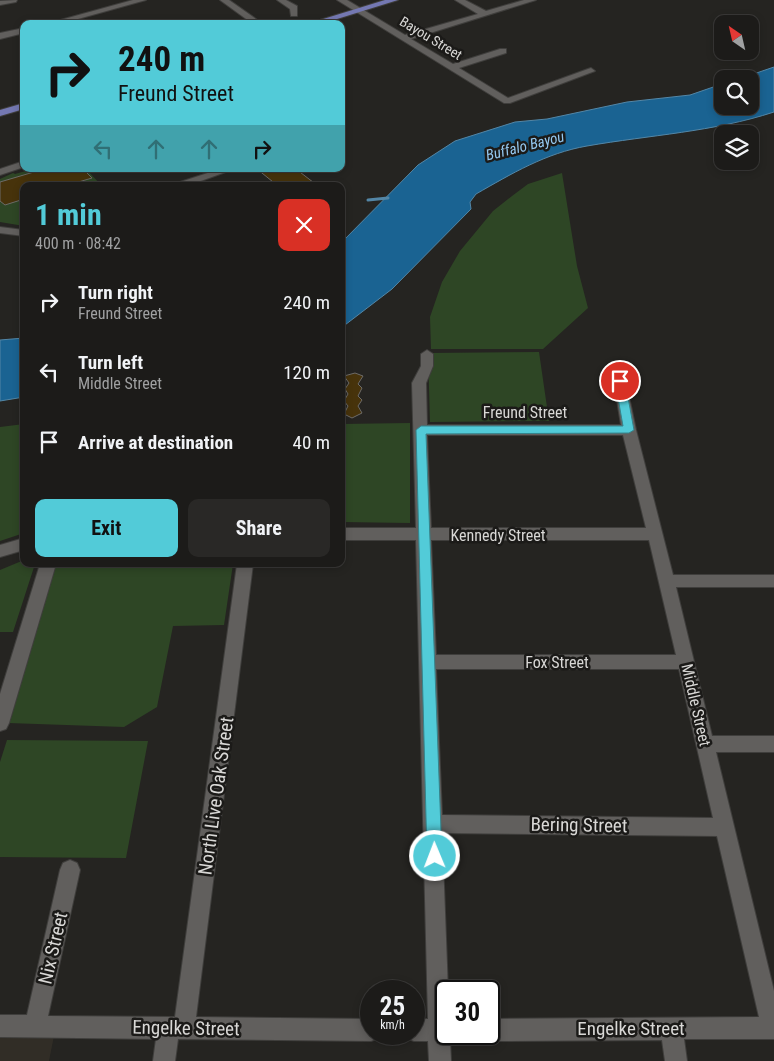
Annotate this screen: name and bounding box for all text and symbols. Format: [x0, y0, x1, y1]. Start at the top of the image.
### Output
street label: Bayou Street [397, 13, 465, 63]
north arrow [714, 15, 759, 60]
map controls [714, 15, 759, 170]
text: 240 m [118, 39, 205, 80]
icon: right [35, 40, 100, 105]
button: search [714, 70, 759, 115]
text: Freund Street [118, 81, 234, 106]
button: layers [714, 125, 759, 170]
water label: Buffalo Bayou [484, 128, 566, 164]
icon: left [89, 135, 117, 163]
icon: ahead [142, 135, 170, 163]
icon: ahead [195, 135, 223, 163]
icon: right [248, 135, 276, 163]
text: 1 min [35, 197, 102, 232]
button: close [278, 199, 330, 251]
text: 400 m · 08:42 [35, 234, 121, 253]
text: Turn right [78, 281, 153, 304]
icon: right [35, 288, 63, 316]
text: 240 m [283, 291, 330, 314]
text: Freund Street [78, 304, 162, 323]
text: Turn left [78, 351, 143, 374]
icon: left [35, 358, 63, 386]
pin [599, 360, 641, 402]
text: 120 m [283, 361, 330, 384]
icon: arrive [606, 367, 634, 395]
text: Middle Street [78, 374, 162, 393]
street label: Freund Street [483, 403, 567, 422]
icon: arrive [35, 428, 63, 456]
text: Arrive at destination [78, 431, 233, 454]
text: 40 m [293, 431, 330, 454]
button: Exit [35, 499, 178, 557]
button: Share [188, 499, 330, 557]
street label: Kennedy Street [451, 526, 546, 545]
street label: Fox Street [525, 653, 589, 672]
street label: Middle Street [677, 662, 715, 748]
street label: North Live Oak Street [194, 715, 238, 877]
street label: Bering Street [530, 813, 628, 837]
position arrow [408, 829, 460, 881]
street label: Nix Street [34, 910, 72, 986]
speed limit sign: 30 [435, 980, 500, 1045]
text: 25 [380, 992, 405, 1021]
street label: Engelke Street [132, 1016, 240, 1040]
street label: Engelke Street [577, 1017, 685, 1040]
text: km/h [380, 1018, 405, 1032]

